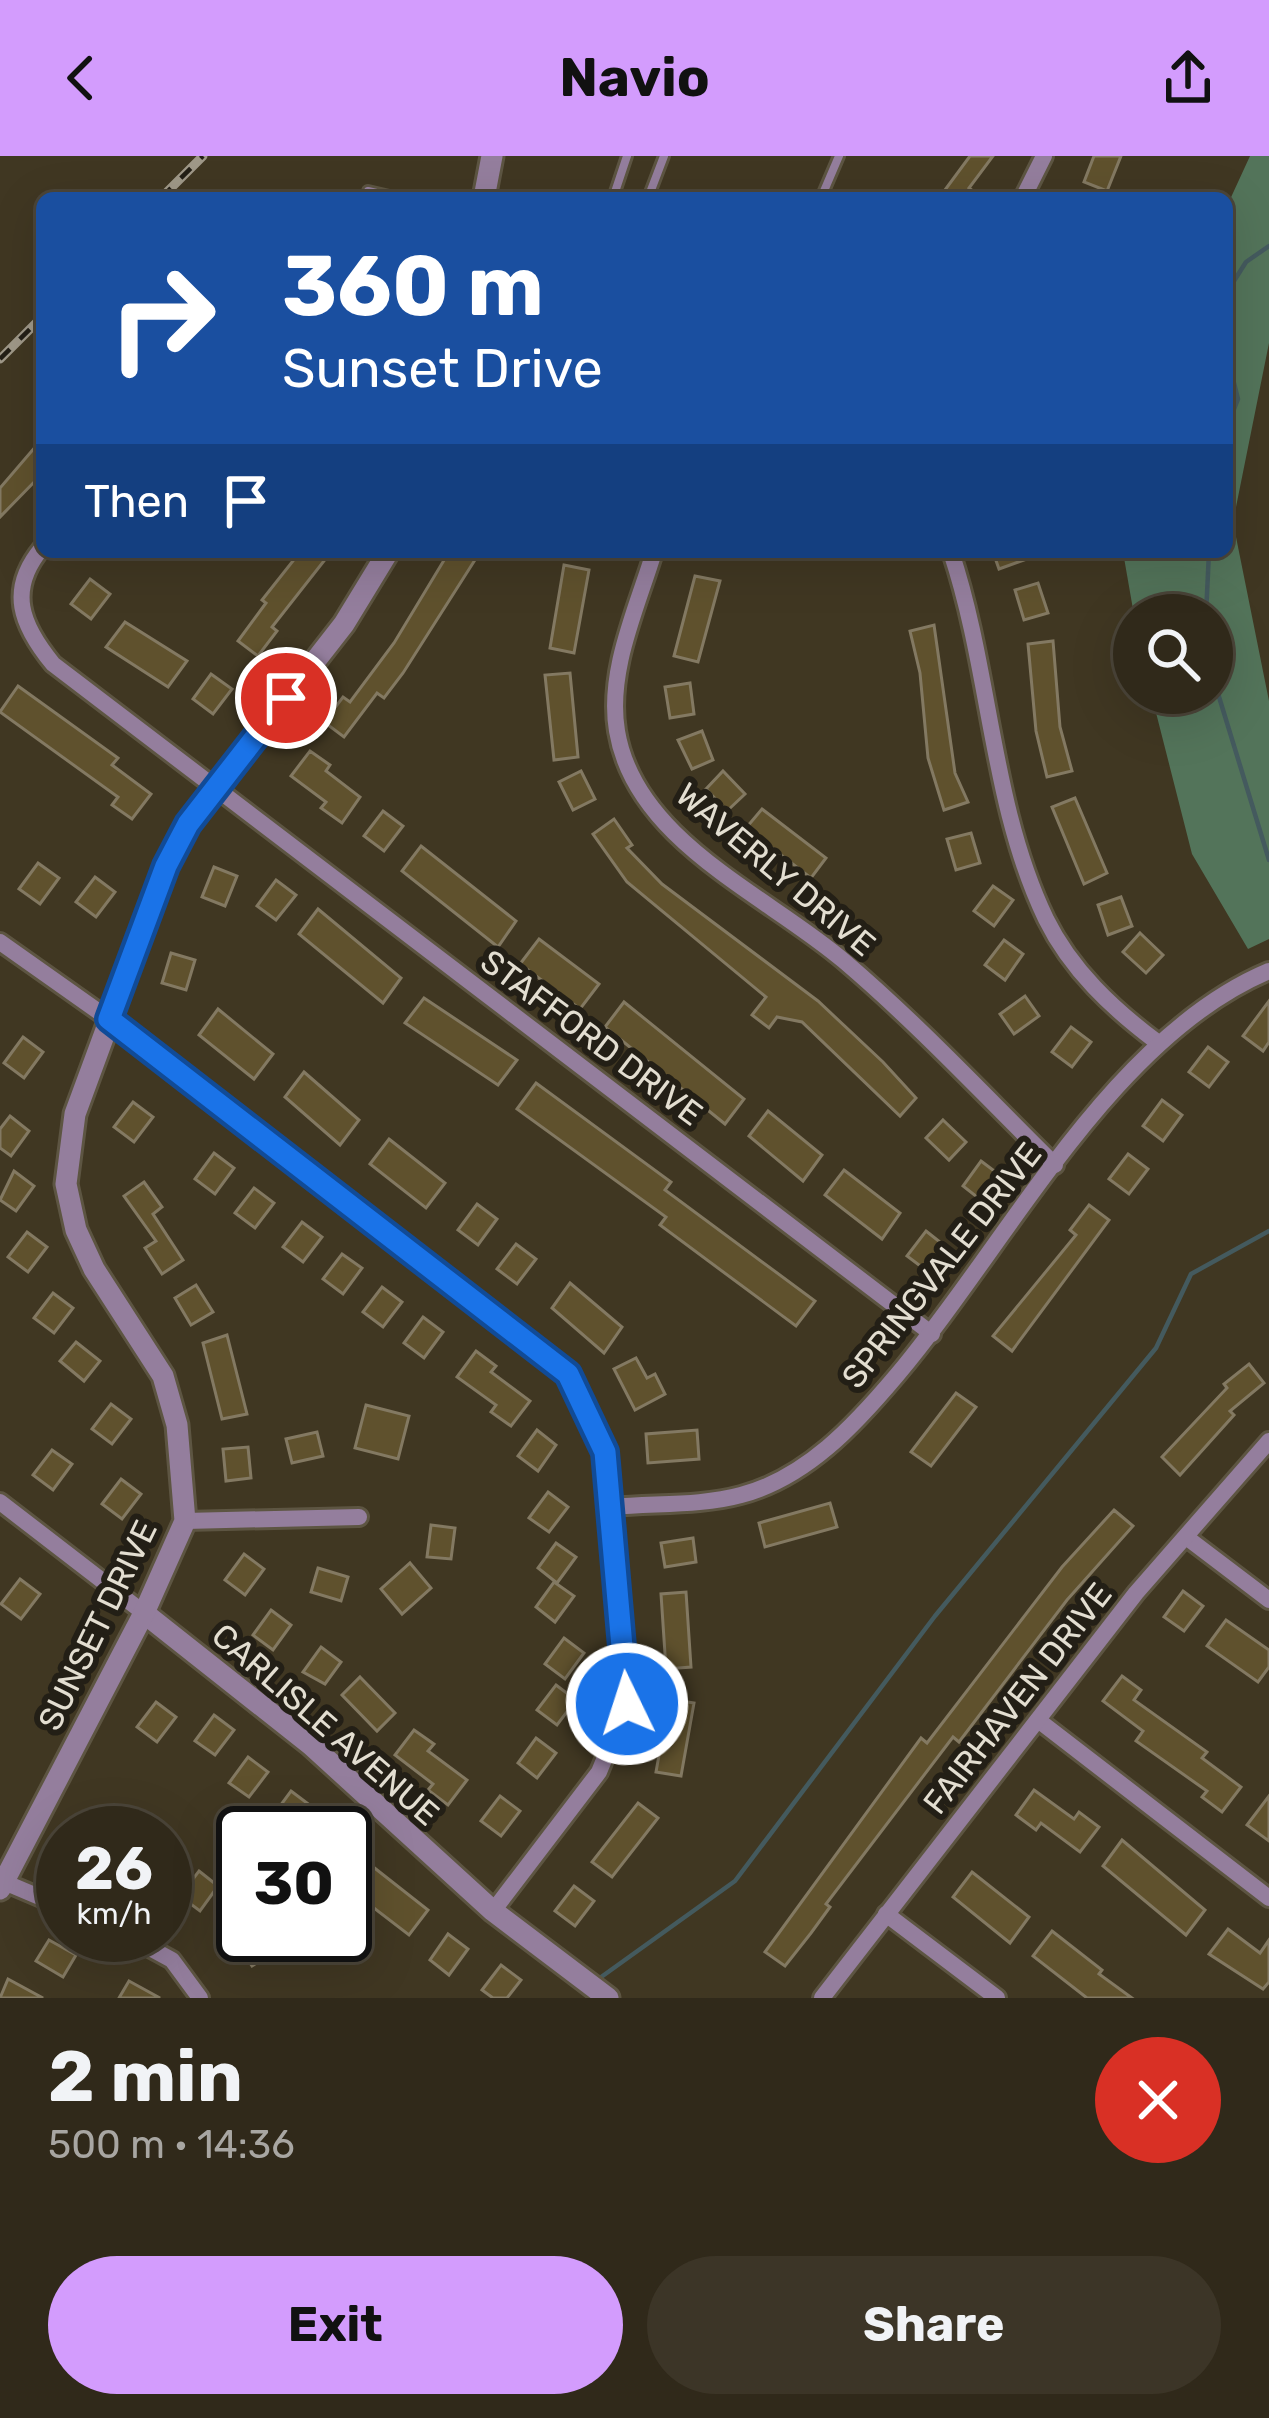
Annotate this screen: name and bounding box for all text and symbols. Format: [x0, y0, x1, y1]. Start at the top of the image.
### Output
icon: back [48, 45, 114, 111]
icon: share [1155, 45, 1221, 111]
text: Navio [559, 46, 710, 110]
text: 360 m [282, 236, 544, 336]
icon: right [84, 240, 240, 396]
text: Sunset Drive [282, 337, 603, 401]
icon: arrive [213, 468, 279, 534]
text: Then [84, 475, 189, 528]
map controls [1113, 594, 1233, 714]
button: search [1113, 594, 1233, 714]
pin [235, 647, 337, 749]
icon: arrive [253, 665, 319, 731]
street label: WAVERLY DRIVE [668, 775, 883, 964]
street label: STAFFORD DRIVE [473, 941, 710, 1133]
street label: SPRINGVALE DRIVE [833, 1135, 1049, 1396]
street label: SUNSET DRIVE [30, 1514, 165, 1736]
street label: FAIRHAVEN DRIVE [915, 1575, 1120, 1822]
street label: CARLISLE AVENUE [204, 1615, 447, 1833]
position arrow [564, 1641, 690, 1767]
speed limit sign: 30 [216, 1806, 372, 1962]
text: 26 [75, 1833, 153, 1904]
text: km/h [77, 1896, 151, 1932]
text: 2 min [48, 2034, 243, 2119]
button: close [1095, 2037, 1221, 2163]
text: 500 m · 14:36 [48, 2122, 295, 2168]
button: Exit [48, 2256, 623, 2394]
button: Share [647, 2256, 1221, 2394]

